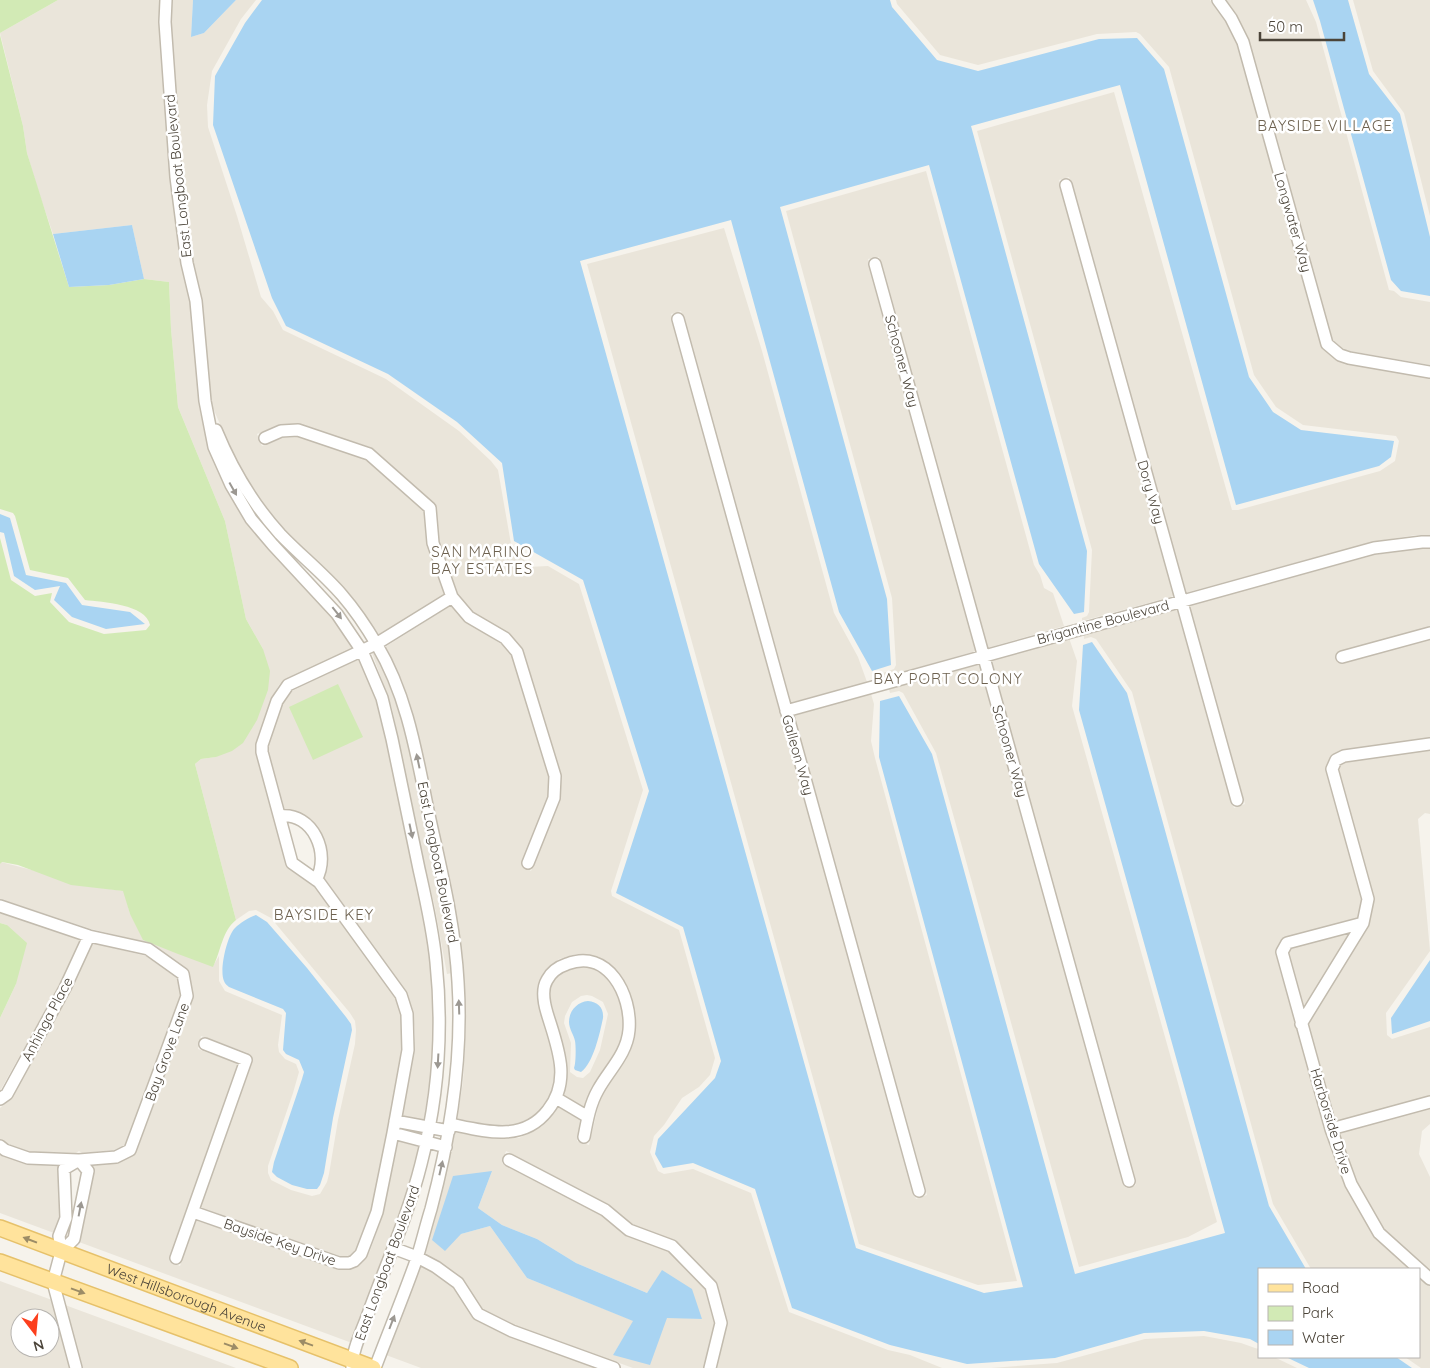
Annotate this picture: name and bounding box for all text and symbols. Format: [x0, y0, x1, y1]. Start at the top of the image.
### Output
scale bar [1260, 10, 1344, 42]
text: 50 m [1268, 17, 1303, 36]
street label: East Longboat Boulevard [160, 93, 196, 259]
district label: BAYSIDE VILLAGE [1257, 116, 1393, 135]
street label: Longwater Way [1270, 170, 1316, 274]
street label: Schooner Way [881, 313, 923, 409]
street label: Dory Way [1133, 458, 1169, 526]
one-way arrow [229, 482, 237, 496]
district label: SAN MARINO BAY ESTATES [431, 542, 533, 578]
street label: Brigantine Boulevard [1035, 596, 1171, 648]
one-way arrow [331, 607, 342, 620]
district label: BAY PORT COLONY [873, 669, 1023, 688]
street label: Schooner Way [988, 703, 1032, 799]
street label: Galleon Way [778, 713, 818, 797]
one-way arrow [413, 752, 421, 768]
street label: East Longboat Boulevard [414, 780, 462, 944]
one-way arrow [408, 823, 416, 839]
district label: BAYSIDE KEY [274, 905, 374, 924]
street label: Anhinga Place [17, 974, 77, 1064]
one-way arrow [455, 999, 463, 1015]
street label: Bay Grove Lane [141, 1000, 193, 1104]
one-way arrow [433, 1053, 441, 1069]
street label: Harborside Drive [1306, 1066, 1356, 1176]
one-way arrow [437, 1160, 445, 1175]
street label: East Longboat Boulevard [350, 1183, 424, 1343]
one-way arrow [76, 1202, 84, 1217]
street label: Bayside Key Drive [221, 1214, 339, 1270]
one-way arrow [23, 1236, 38, 1243]
street label: West Hillsborough Avenue [104, 1260, 269, 1336]
legend [1258, 1268, 1420, 1358]
text: Road [1302, 1278, 1339, 1297]
one-way arrow [71, 1288, 86, 1295]
text: Park [1302, 1303, 1334, 1322]
north arrow [10, 1308, 60, 1358]
one-way arrow [389, 1315, 396, 1330]
text: Water [1302, 1328, 1345, 1347]
text: N [31, 1335, 46, 1356]
one-way arrow [298, 1339, 313, 1347]
one-way arrow [224, 1342, 239, 1350]

